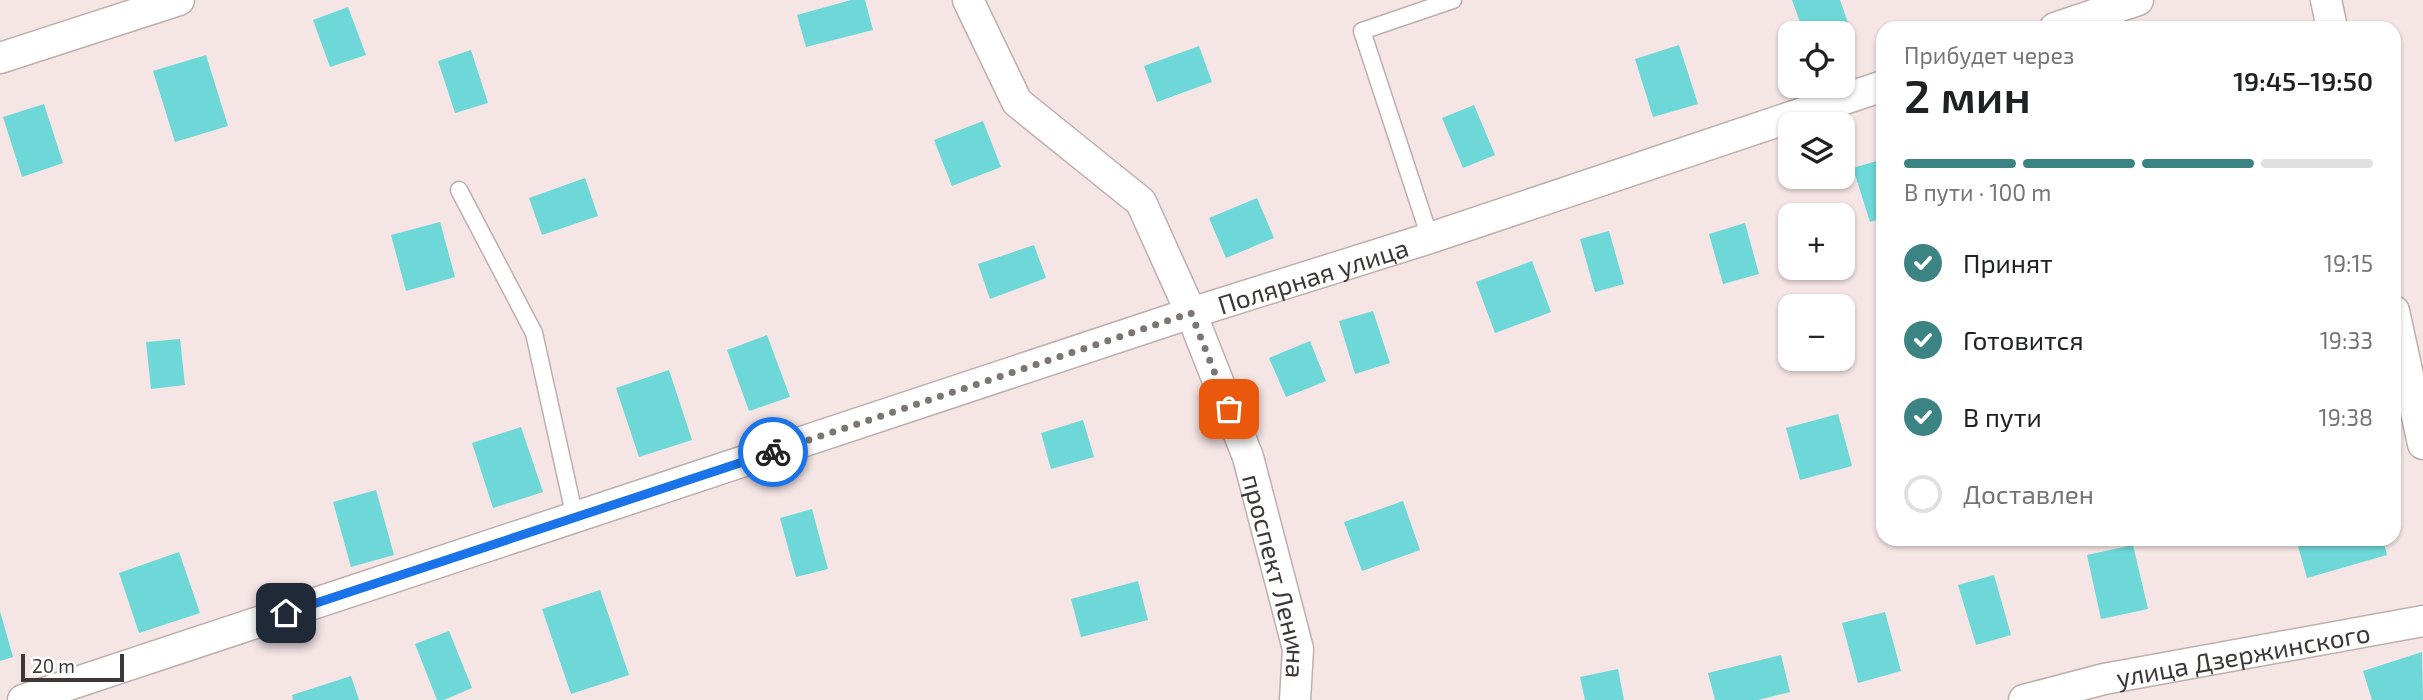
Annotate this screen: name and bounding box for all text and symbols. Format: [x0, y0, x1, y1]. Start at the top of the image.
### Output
map controls [1778, 21, 1855, 371]
button: locate [1778, 21, 1855, 98]
text: Прибудет через [1904, 41, 2074, 69]
text: 19:45–19:50 [2233, 65, 2373, 96]
text: 2 мин [1904, 67, 2031, 122]
button: layers [1778, 112, 1855, 189]
text: В пути · 100 m [1904, 178, 2051, 206]
button: + [1778, 203, 1855, 280]
street label: Полярная улица [1214, 230, 1412, 319]
icon: check [1904, 244, 1942, 282]
text: Принят [1963, 247, 2053, 278]
text: 19:15 [2324, 249, 2373, 277]
button: − [1778, 294, 1855, 371]
icon: check [1904, 321, 1942, 359]
text: Готовится [1963, 324, 2084, 355]
text: 19:33 [2320, 326, 2373, 354]
pin [1199, 379, 1259, 439]
icon: bag [1210, 390, 1248, 428]
icon: check [1904, 398, 1942, 436]
text: В пути [1963, 401, 2042, 432]
text: 19:38 [2319, 403, 2373, 431]
courier [738, 417, 808, 487]
icon: bike [754, 433, 792, 471]
street label: проспект Ленина [1237, 470, 1313, 679]
text: Доставлен [1963, 478, 2094, 509]
pin [256, 583, 316, 643]
icon: home [267, 594, 305, 632]
street label: улица Дзержинского [2113, 615, 2373, 693]
scale bar [21, 651, 124, 683]
text: 20 m [32, 654, 75, 677]

